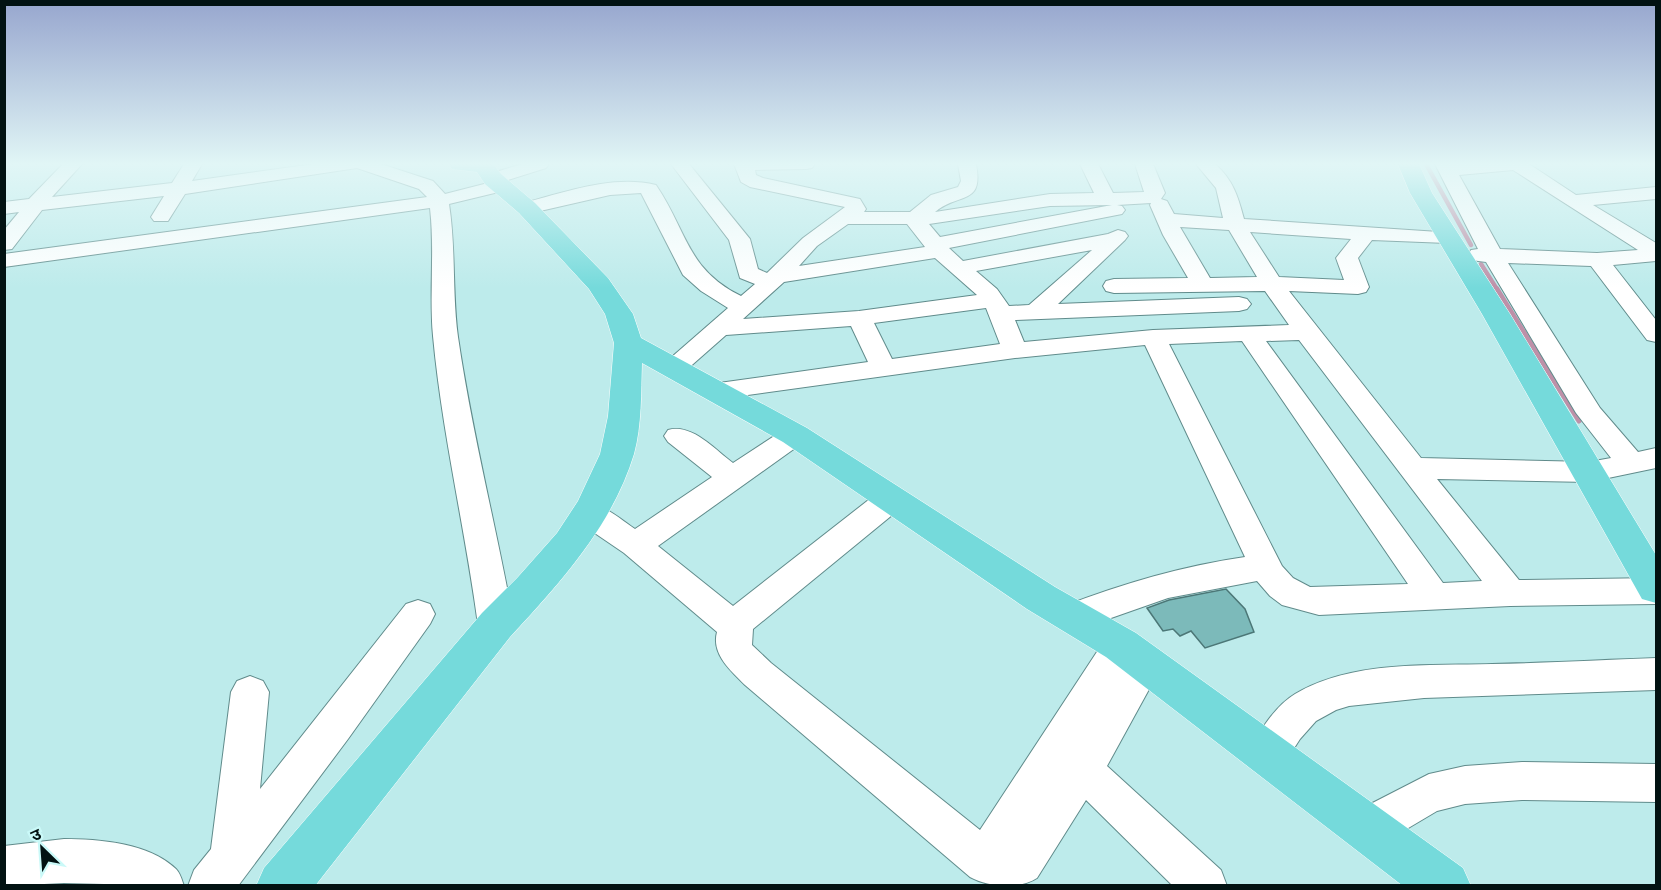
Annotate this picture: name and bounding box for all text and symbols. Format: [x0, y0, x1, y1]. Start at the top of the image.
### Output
north arrow [12, 818, 72, 878]
text: उ [27, 823, 45, 846]

